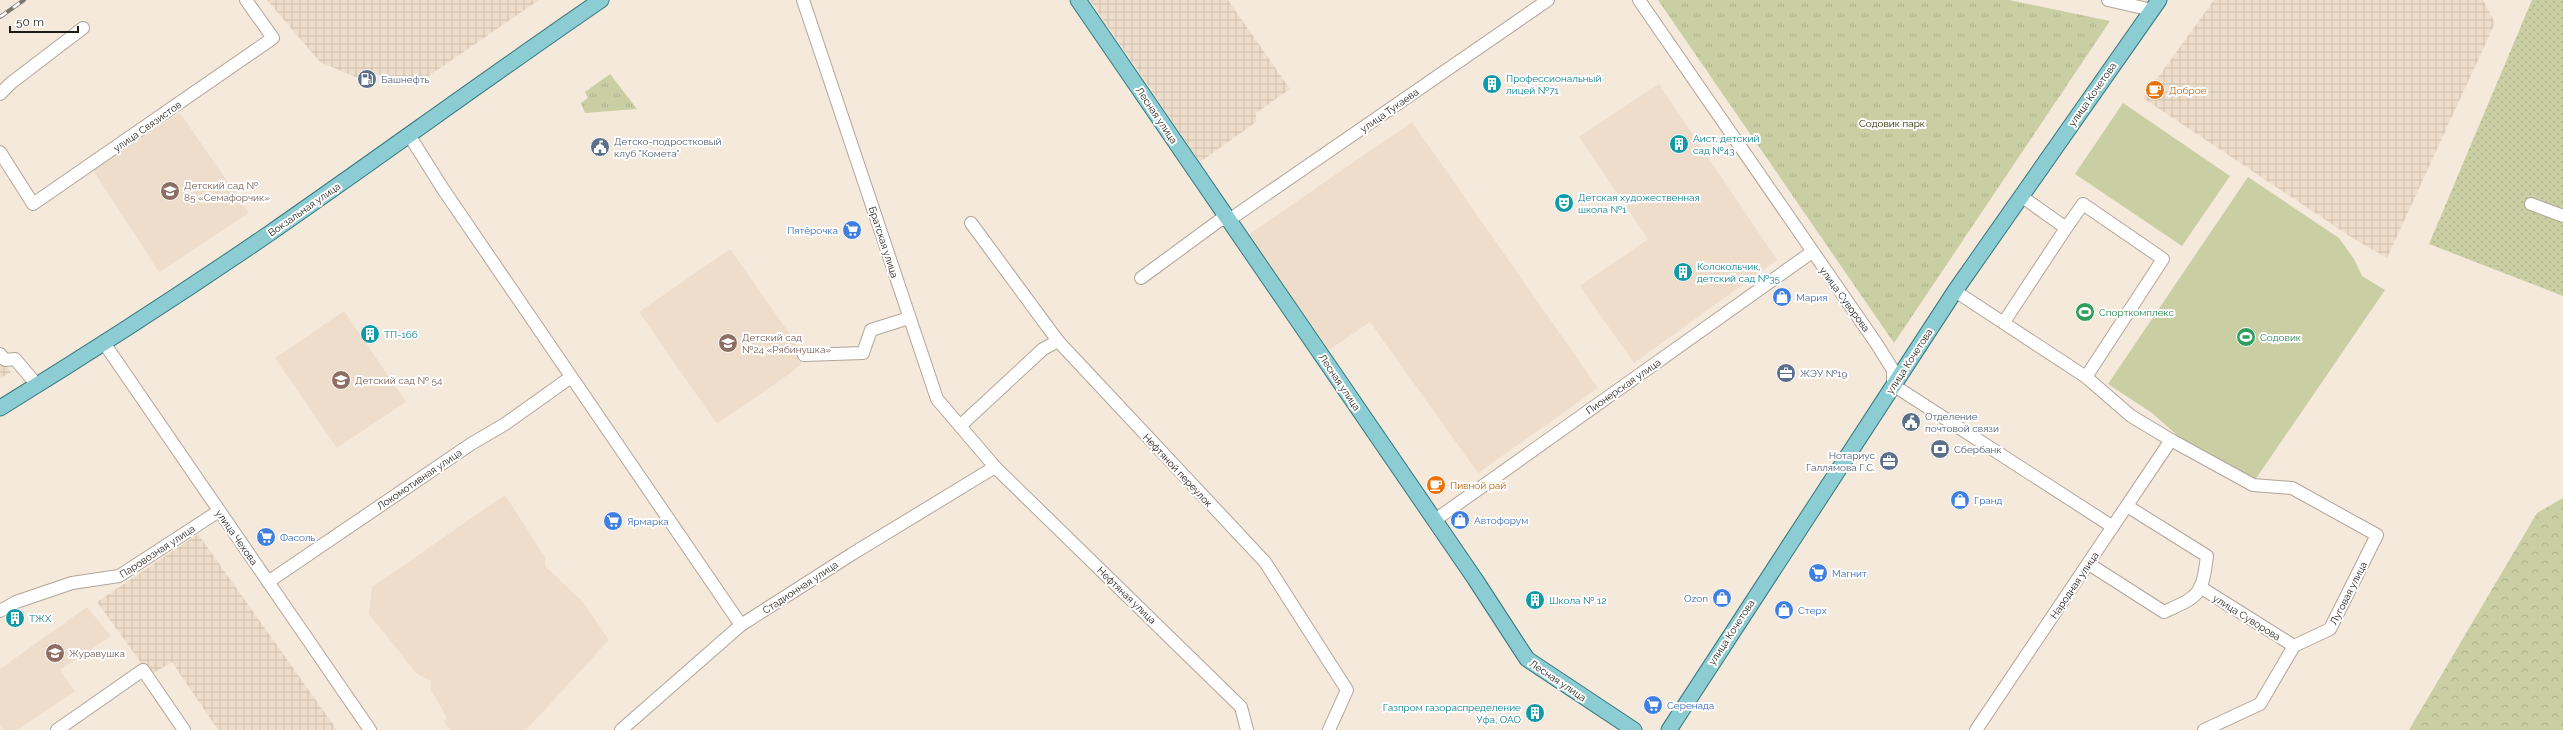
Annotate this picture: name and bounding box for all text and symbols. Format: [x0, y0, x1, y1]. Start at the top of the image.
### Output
scale bar [10, 8, 78, 34]
text: 50 m [16, 15, 44, 29]
street label: улица Кочетова [2066, 60, 2119, 128]
fuel station icon: Башнефть [356, 68, 378, 90]
building icon: Профессиональный лицей №71 [1481, 73, 1503, 95]
place label: Профессиональный лицей №71 [1506, 73, 1601, 96]
place label: Башнефть [381, 74, 429, 85]
cafe icon: Доброе [2144, 79, 2166, 101]
street label: Лесная улица [1134, 85, 1180, 146]
place label: Доброе [2169, 85, 2207, 96]
street label: улица Тукаева [1358, 86, 1421, 135]
street label: улица Связистов [111, 99, 183, 154]
park label: Содовик парк [1859, 118, 1925, 129]
building icon: Аист, детский сад №43 [1668, 133, 1690, 155]
place label: Аист, детский сад №43 [1693, 133, 1759, 156]
public building icon: Детско-подростковый клуб "Комета" [589, 136, 611, 158]
place label: Детско-подростковый клуб "Комета" [614, 136, 722, 159]
school or university icon: Детский сад № 85 «Семафорчик» [159, 180, 181, 202]
place label: Детский сад № 85 «Семафорчик» [184, 180, 270, 203]
street label: Вокзальная улица [266, 180, 342, 238]
theatre icon: Детская художественная школа №1 [1553, 192, 1575, 214]
place label: Детская художественная школа №1 [1578, 192, 1700, 215]
street label: Братская улица [867, 205, 900, 279]
supermarket icon: Пятёрочка [841, 219, 863, 241]
place label: Пятёрочка [787, 225, 838, 236]
building icon: Колокольчик, детский сад №35 [1672, 261, 1694, 283]
place label: Колокольчик, детский сад №35 [1697, 261, 1781, 284]
street label: улица Суворова [1817, 265, 1872, 334]
shop icon: Мария [1771, 286, 1793, 308]
place label: Мария [1796, 292, 1827, 303]
sports icon: Спорткомплекс [2074, 301, 2096, 323]
place label: Спорткомплекс [2099, 307, 2174, 318]
building icon: ТП-166 [359, 323, 381, 345]
sports icon: Содовик [2235, 326, 2257, 348]
street label: улица Кочетова [1884, 327, 1935, 396]
place label: ТП-166 [384, 329, 418, 340]
school or university icon: Детский сад №24 «Рябинушка» [717, 332, 739, 354]
place label: Детский сад №24 «Рябинушка» [742, 332, 831, 355]
place label: Содовик [2260, 332, 2301, 343]
street label: Лесная улица [1317, 352, 1363, 413]
street label: Пионерская улица [1584, 356, 1663, 416]
office icon: ЖЭУ №19 [1775, 362, 1797, 384]
place label: ЖЭУ №19 [1800, 368, 1847, 379]
school or university icon: Детский сад № 54 [330, 369, 352, 391]
place label: Детский сад № 54 [355, 375, 443, 386]
public building icon: Отделение почтовой связи [1900, 411, 1922, 433]
place label: Отделение почтовой связи [1925, 411, 1999, 434]
street label: Нефтяной переулок [1141, 431, 1214, 509]
bank icon: Сбербанк [1929, 438, 1951, 460]
place label: Сбербанк [1954, 444, 2002, 455]
street label: Локомотивная улица [375, 447, 464, 512]
place label: Нотариус Галлямова Г.С. [1806, 450, 1875, 473]
office icon: Нотариус Галлямова Г.С. [1878, 450, 1900, 472]
cafe icon: Пивной рай [1425, 474, 1447, 496]
place label: Пивной рай [1450, 480, 1506, 491]
shop icon: Гранд [1949, 489, 1971, 511]
place label: Гранд [1974, 495, 2003, 506]
street label: улица Чехова [213, 508, 260, 567]
shop icon: Автофорум [1449, 509, 1471, 531]
supermarket icon: Ярмарка [602, 510, 624, 532]
place label: Автофорум [1474, 515, 1528, 526]
place label: Ярмарка [627, 516, 669, 527]
street label: Паровозная улица [118, 523, 197, 580]
supermarket icon: Фасоль [255, 526, 277, 548]
place label: Фасоль [280, 532, 316, 543]
street label: Народная улица [2048, 550, 2101, 621]
street label: Стадионная улица [761, 559, 840, 616]
street label: Луговая улица [2328, 560, 2369, 627]
supermarket icon: Магнит [1807, 562, 1829, 584]
street label: Нефтяная улица [1095, 565, 1158, 626]
place label: Магнит [1832, 568, 1867, 579]
shop icon: Ozon [1711, 587, 1733, 609]
building icon: Школа № 12 [1524, 589, 1546, 611]
street label: улица Суворова [2211, 592, 2282, 643]
place label: Ozon [1684, 593, 1708, 604]
place label: Школа № 12 [1549, 595, 1607, 606]
street label: улица Кочетова [1706, 598, 1757, 667]
shop icon: Стерх [1773, 599, 1795, 621]
place label: Стерх [1798, 605, 1827, 616]
building icon: ТЖХ [4, 607, 26, 629]
place label: ТЖХ [29, 613, 52, 624]
school or university icon: Журавушка [44, 642, 66, 664]
place label: Журавушка [69, 648, 125, 659]
street label: Лесная улица [1527, 657, 1588, 703]
supermarket icon: Серенада [1642, 694, 1664, 716]
place label: Серенада [1667, 700, 1714, 711]
place label: Газпром газораспределение Уфа, ОАО [1383, 702, 1521, 725]
building icon: Газпром газораспределение Уфа, ОАО [1524, 702, 1546, 724]

